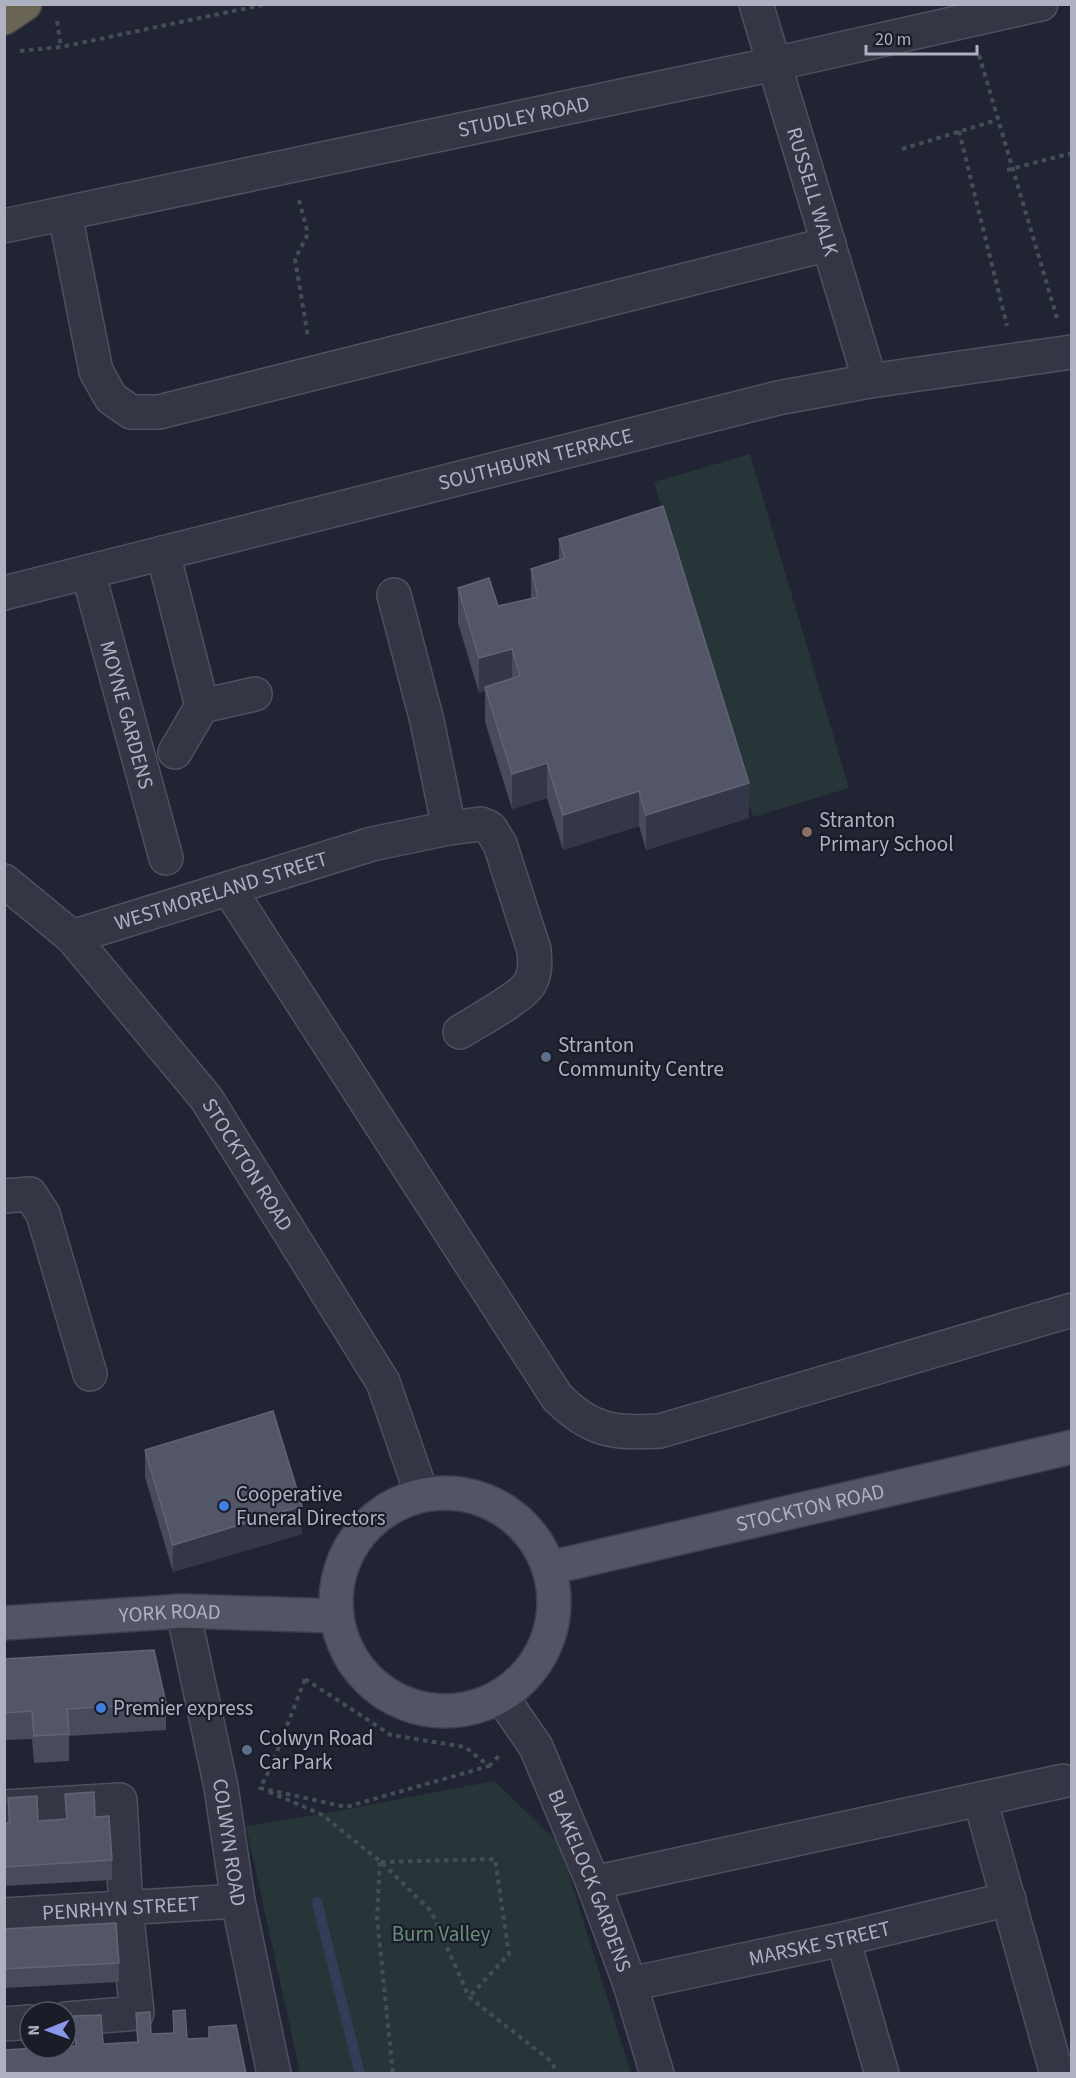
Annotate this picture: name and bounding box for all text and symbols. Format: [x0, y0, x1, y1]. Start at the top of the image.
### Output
scale bar [866, 18, 977, 56]
text: 20 m [875, 27, 911, 52]
street label: STUDLEY ROAD [455, 88, 592, 145]
street label: RUSSELL WALK [779, 123, 847, 261]
street label: SOUTHBURN TERRACE [435, 420, 636, 498]
street label: MOYNE GARDENS [92, 637, 162, 792]
place label: Stranton Primary School [819, 805, 954, 859]
marker: Stranton Primary School [800, 825, 814, 839]
street label: WESTMORELAND STREET [111, 844, 331, 938]
place label: Stranton Community Centre [558, 1030, 724, 1084]
marker: Stranton Community Centre [539, 1050, 553, 1064]
street label: STOCKTON ROAD [195, 1092, 300, 1237]
street label: STOCKTON ROAD [733, 1476, 887, 1539]
place label: Cooperative Funeral Directors [236, 1479, 386, 1533]
marker: Cooperative Funeral Directors [217, 1499, 231, 1513]
street label: YORK ROAD [117, 1596, 221, 1630]
place label: Premier express [113, 1693, 253, 1723]
marker: Premier express [94, 1701, 108, 1715]
place label: Colwyn Road Car Park [259, 1723, 373, 1777]
marker: Colwyn Road Car Park [240, 1743, 254, 1757]
street label: COLWYN ROAD [205, 1776, 254, 1908]
street label: BLAKELOCK GARDENS [540, 1785, 639, 1976]
street label: PENRHYN STREET [41, 1888, 200, 1928]
street label: MARSKE STREET [746, 1913, 894, 1974]
park label: Burn Valley [392, 1919, 491, 1949]
north arrow [18, 2000, 78, 2060]
text: N [23, 2025, 45, 2036]

